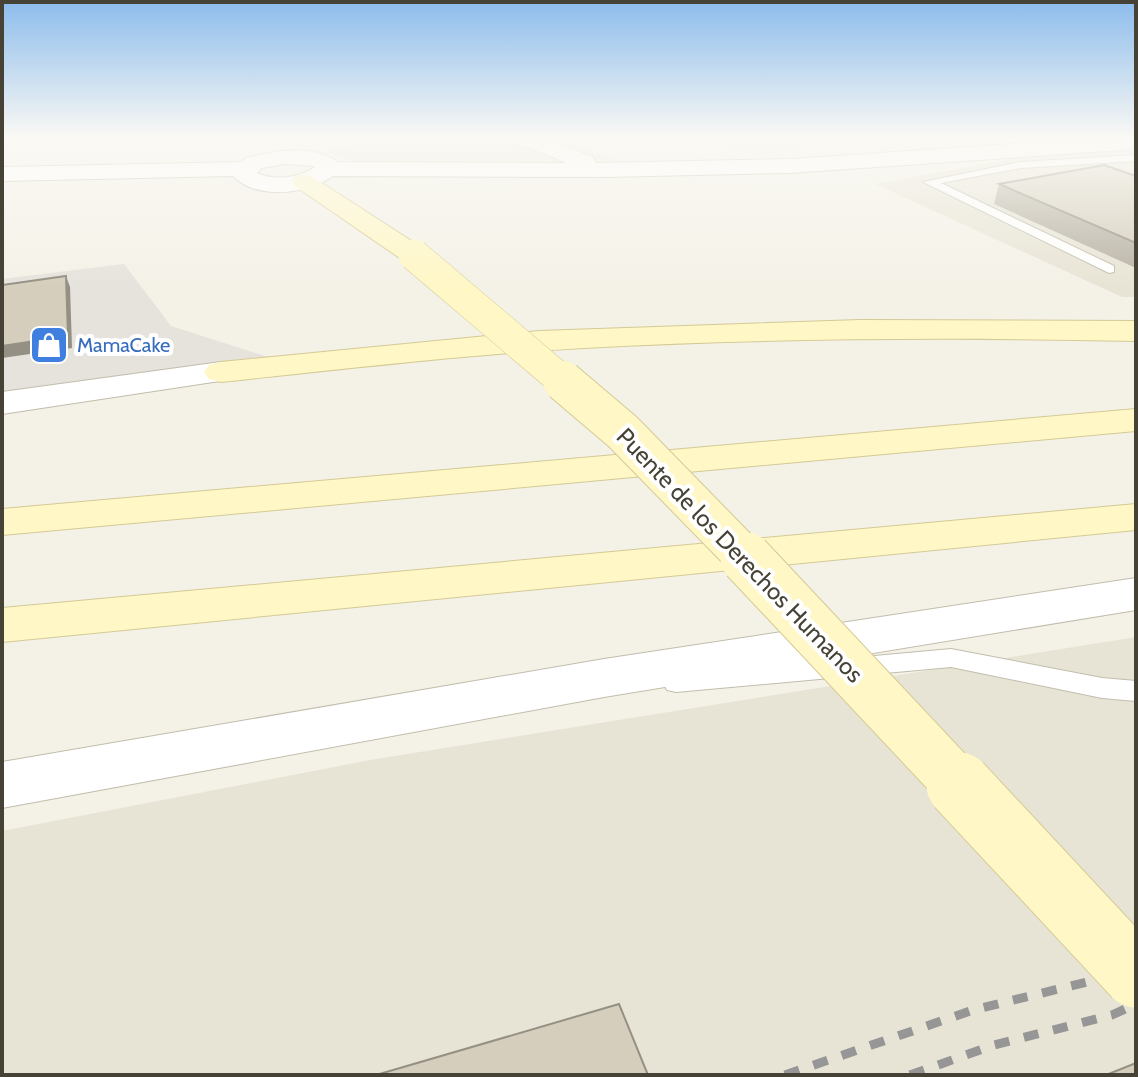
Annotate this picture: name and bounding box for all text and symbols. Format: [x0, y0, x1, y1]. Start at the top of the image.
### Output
shop icon: MamaCake [28, 324, 70, 366]
place label: MamaCake [77, 333, 170, 357]
street label: Puente de los Derechos Humanos [611, 422, 869, 688]

